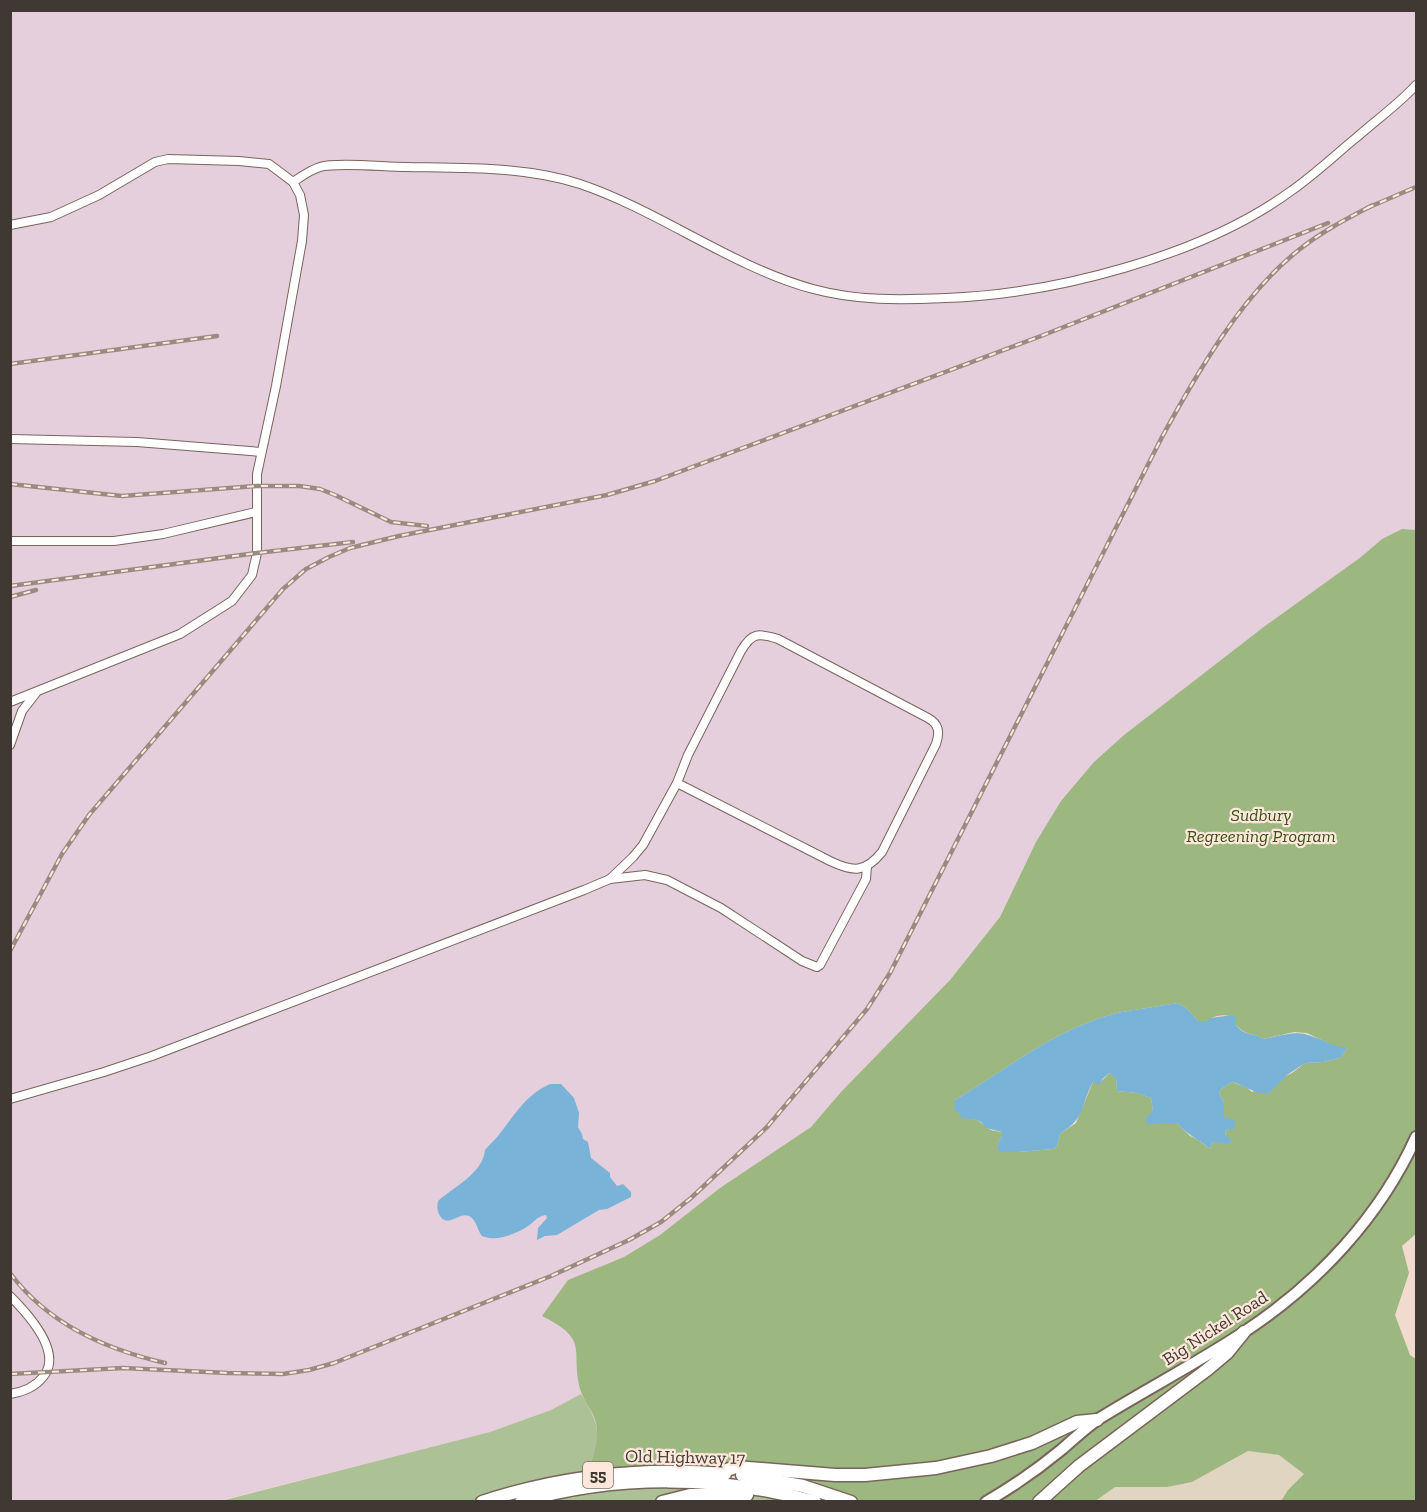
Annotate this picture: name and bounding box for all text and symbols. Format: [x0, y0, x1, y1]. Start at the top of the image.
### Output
park label: Sudbury Regreening Program [1186, 804, 1336, 847]
street label: Big Nickel Road [1158, 1286, 1272, 1370]
street label: Old Highway 17 [625, 1445, 746, 1469]
road number: 55 [583, 1462, 613, 1488]

